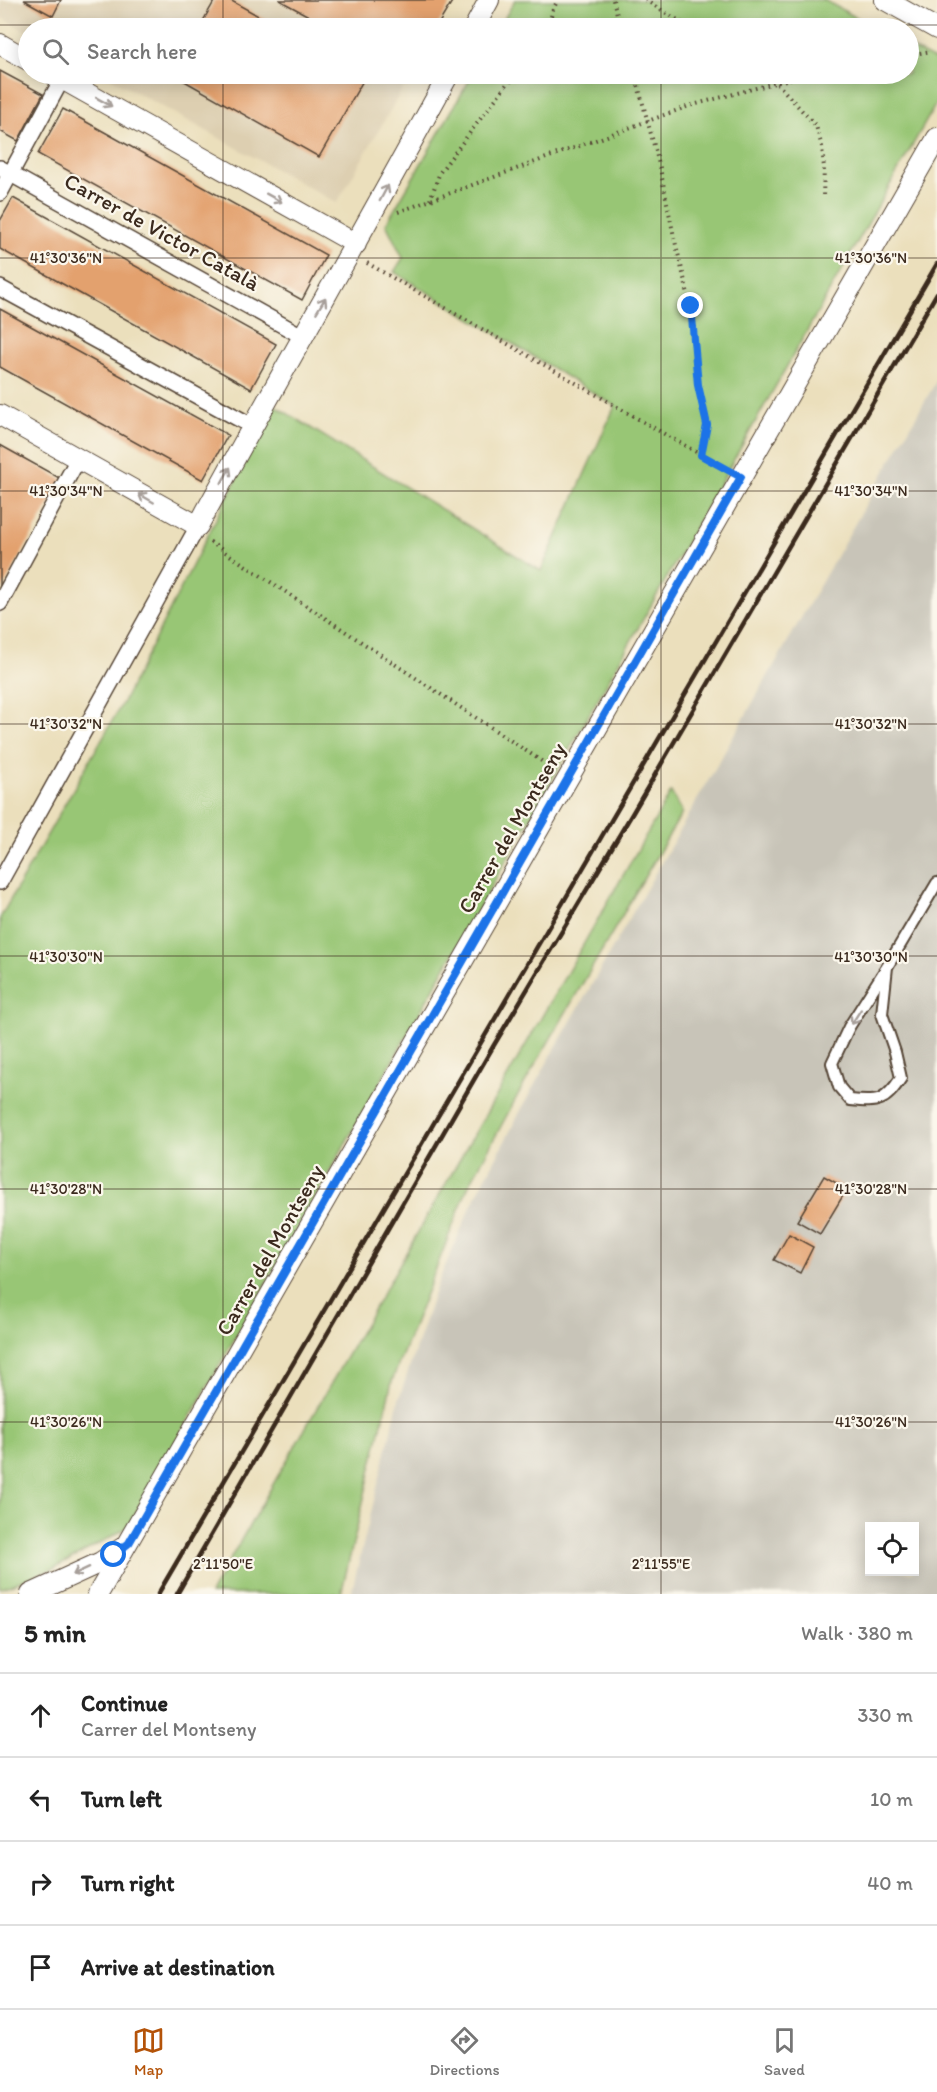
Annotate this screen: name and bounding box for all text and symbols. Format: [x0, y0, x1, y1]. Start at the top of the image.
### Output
search box [18, 18, 919, 84]
icon: search [39, 35, 72, 68]
text: Search here [87, 38, 197, 65]
one-way arrow [95, 97, 113, 108]
street label: Carrer de Victor Català [60, 167, 265, 297]
one-way arrow [378, 185, 390, 202]
one-way arrow [265, 193, 283, 204]
text: 41°30'36"N [30, 249, 102, 267]
text: 41°30'36"N [835, 249, 907, 267]
route end [677, 292, 703, 318]
one-way arrow [315, 297, 327, 314]
one-way arrow [220, 467, 232, 484]
text: 41°30'34"N [29, 482, 103, 500]
text: 41°30'34"N [834, 482, 908, 500]
one-way arrow [138, 492, 155, 504]
text: 41°30'32"N [30, 715, 102, 733]
text: 41°30'32"N [835, 715, 907, 733]
street label: Carrer del Montseny [452, 737, 572, 918]
text: 41°30'30"N [29, 948, 103, 966]
text: 41°30'30"N [834, 948, 908, 966]
one-way arrow [850, 1008, 862, 1024]
street label: Carrer del Montseny [210, 1159, 330, 1340]
text: 41°30'28"N [30, 1180, 102, 1198]
text: 41°30'28"N [835, 1180, 907, 1198]
text: 41°30'26"N [30, 1413, 102, 1431]
text: 41°30'26"N [835, 1413, 907, 1431]
map controls [865, 1522, 919, 1576]
button: locate [865, 1522, 919, 1576]
route start [100, 1541, 126, 1567]
text: 2°11'50"E [193, 1555, 253, 1573]
text: 2°11'55"E [632, 1555, 690, 1573]
one-way arrow [73, 1566, 91, 1578]
text: 5 min [24, 1617, 86, 1649]
text: Walk · 380 m [801, 1621, 913, 1645]
text: Continue [81, 1690, 168, 1717]
icon: ahead [24, 1699, 57, 1732]
text: 330 m [858, 1703, 913, 1727]
text: Carrer del Montseny [81, 1717, 256, 1741]
icon: left [24, 1783, 57, 1816]
text: Turn left [81, 1786, 162, 1813]
text: 10 m [870, 1787, 913, 1811]
icon: right [24, 1867, 57, 1900]
text: Turn right [81, 1870, 175, 1897]
text: 40 m [867, 1871, 913, 1895]
icon: arrive [24, 1951, 57, 1984]
text: Arrive at destination [81, 1954, 275, 1981]
tab: Map [132, 2024, 165, 2079]
tab: Directions [429, 2024, 500, 2079]
tab: Saved [764, 2024, 805, 2079]

